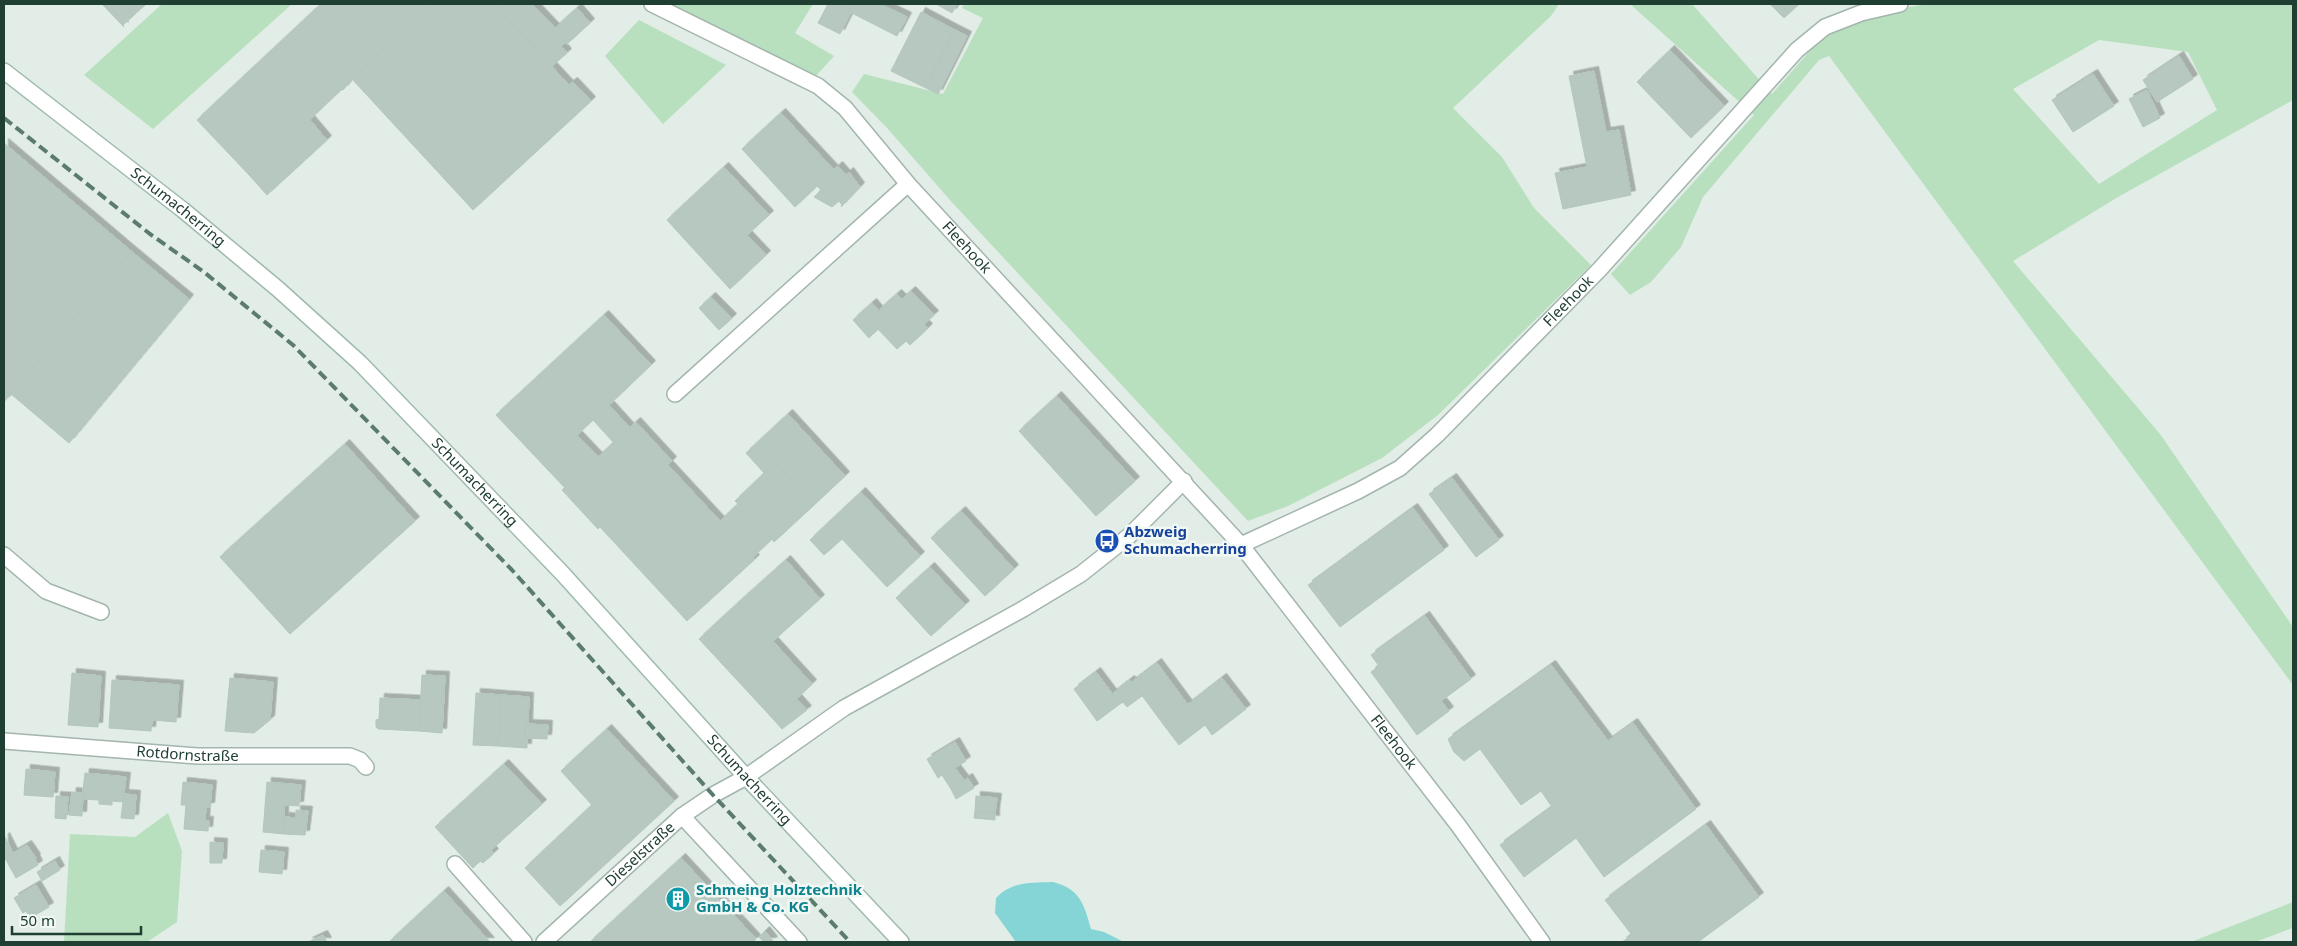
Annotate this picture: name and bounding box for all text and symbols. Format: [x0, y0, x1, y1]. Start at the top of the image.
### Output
street label: Schumacherring [127, 162, 230, 250]
street label: Fleehook [938, 216, 996, 277]
street label: Fleehook [1538, 271, 1597, 330]
street label: Schumacherring [428, 433, 523, 530]
place label: Abzweig Schumacherring [1124, 521, 1247, 558]
bus stop icon: Abzweig Schumacherring [1094, 528, 1120, 554]
street label: Fleehook [1367, 710, 1422, 773]
street label: Schumacherring [703, 730, 797, 829]
street label: Rotdornstraße [136, 740, 239, 765]
street label: Dieselstraße [600, 817, 678, 891]
place label: Schmeing Holztechnik GmbH & Co. KG [696, 879, 863, 916]
building icon: Schmeing Holztechnik GmbH & Co. KG [665, 886, 691, 912]
scale bar [12, 904, 141, 936]
text: 50 m [20, 910, 55, 930]

